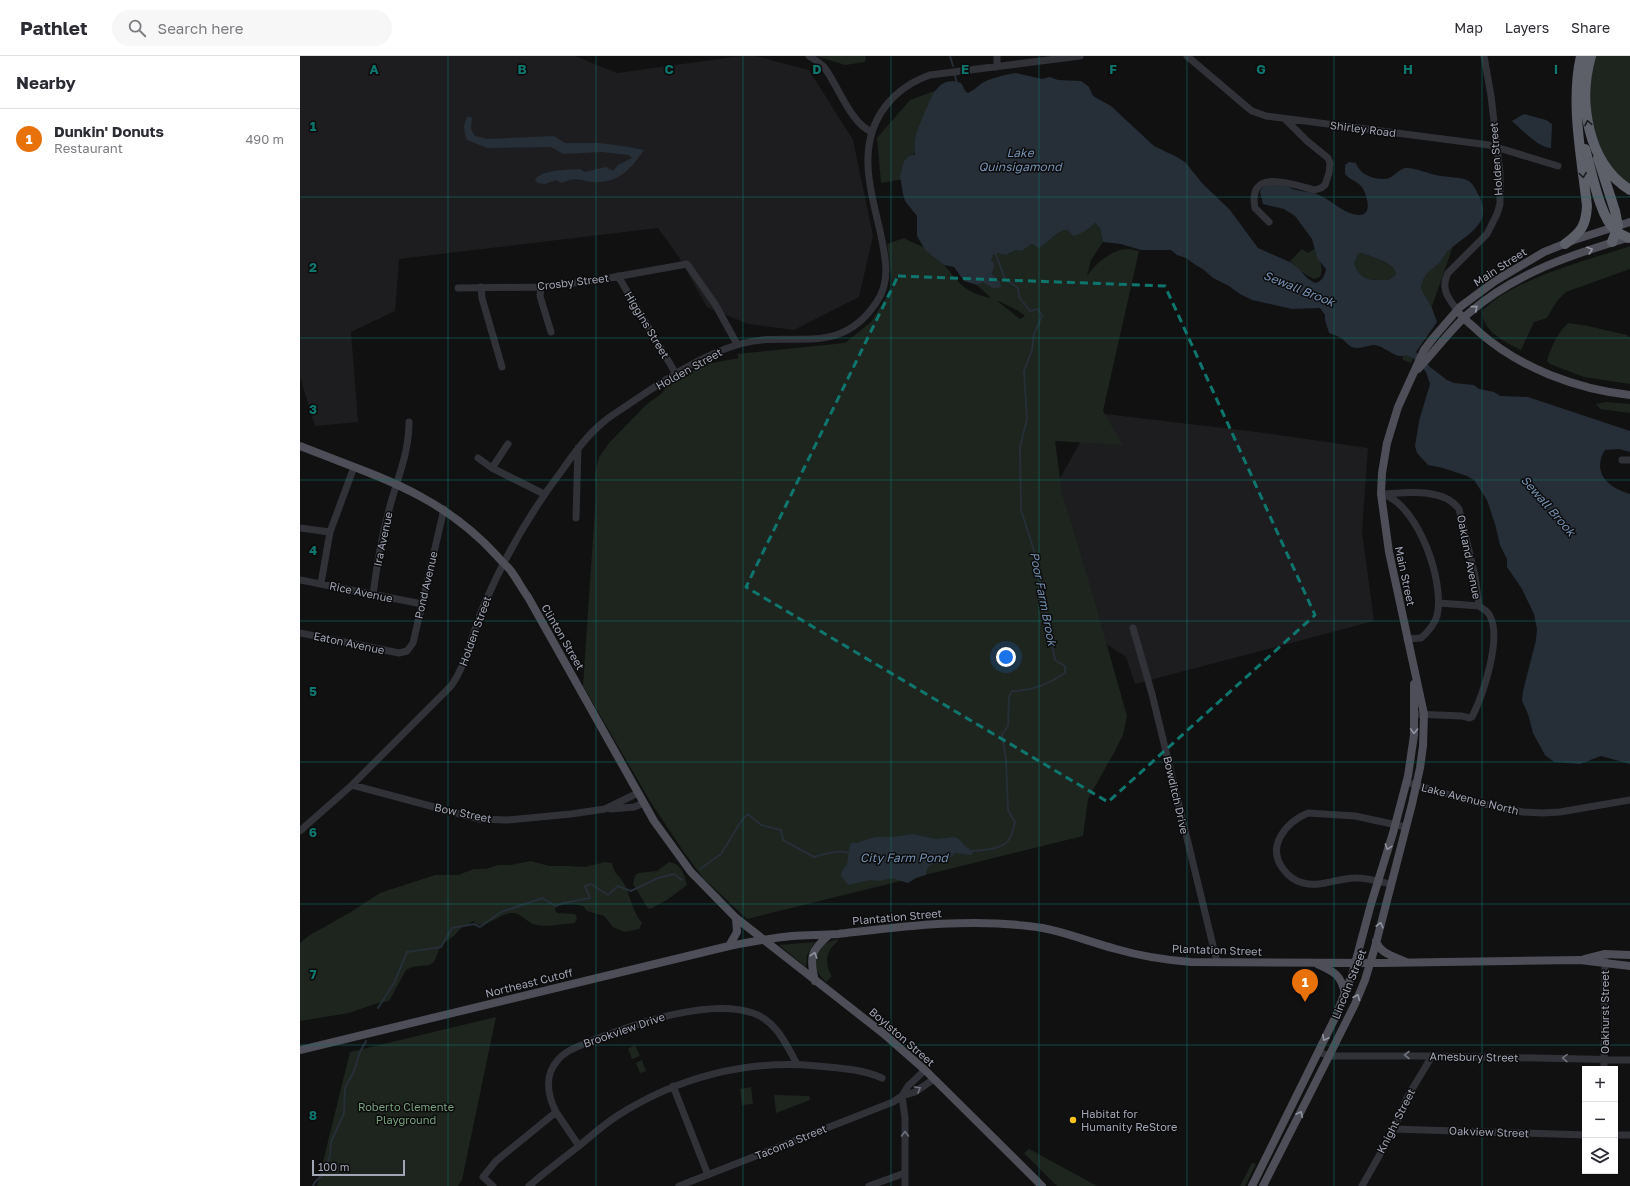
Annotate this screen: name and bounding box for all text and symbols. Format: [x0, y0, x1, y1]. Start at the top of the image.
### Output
search box [112, 10, 392, 46]
text: Pathlet [20, 16, 88, 39]
icon: search [126, 17, 148, 39]
text: Search here [158, 19, 244, 37]
text: Map [1454, 19, 1483, 36]
text: Layers [1505, 19, 1549, 36]
text: Share [1571, 19, 1610, 36]
text: A [369, 61, 379, 77]
text: B [517, 61, 527, 77]
text: C [664, 61, 674, 77]
text: D [812, 61, 822, 77]
text: E [961, 61, 969, 77]
text: F [1109, 61, 1117, 77]
text: G [1256, 61, 1266, 77]
text: H [1403, 61, 1413, 77]
text: I [1554, 61, 1558, 77]
text: Nearby [16, 72, 76, 93]
text: 1 [310, 118, 317, 134]
street label: Shirley Road [1329, 118, 1397, 139]
one-way arrow [1585, 120, 1593, 126]
text: Dunkin' Donuts [54, 122, 164, 140]
street label: Holden Street [1486, 122, 1505, 196]
text: 1 [26, 131, 32, 147]
text: 490 m [245, 131, 284, 147]
text: Restaurant [54, 140, 123, 156]
water label: Lake Quinsigamond [978, 145, 1063, 174]
one-way arrow [1578, 172, 1587, 178]
street label: Main Street [1471, 245, 1529, 289]
one-way arrow [1586, 246, 1593, 254]
text: 2 [309, 259, 317, 275]
water label: Sewall Brook [1261, 267, 1338, 310]
street label: Crosby Street [536, 271, 610, 292]
street label: Higgins Street [622, 289, 672, 361]
one-way arrow [1470, 306, 1477, 313]
street label: Holden Street [653, 345, 724, 392]
text: 3 [309, 401, 317, 417]
water label: Sewall Brook [1518, 472, 1580, 540]
street label: Ira Avenue [370, 510, 395, 567]
street label: Oakland Avenue [1455, 514, 1484, 600]
text: 4 [309, 542, 317, 558]
street label: Main Street [1393, 545, 1418, 607]
street label: Pond Avenue [411, 550, 440, 620]
water label: Poor Farm Brook [1027, 551, 1060, 648]
street label: Rice Avenue [328, 578, 394, 605]
street label: Holden Street [456, 594, 493, 668]
street label: Clinton Street [539, 602, 587, 672]
street label: Eaton Avenue [313, 629, 386, 656]
your location [996, 647, 1016, 667]
text: 5 [309, 683, 317, 699]
one-way arrow [1410, 728, 1418, 734]
street label: Bowditch Drive [1161, 755, 1192, 835]
street label: Lake Avenue North [1420, 780, 1520, 817]
street label: Bow Street [433, 800, 493, 825]
text: 6 [309, 824, 317, 840]
one-way arrow [1385, 843, 1393, 850]
water label: City Farm Pond [860, 850, 950, 865]
street label: Plantation Street [851, 906, 942, 927]
one-way arrow [1376, 922, 1384, 928]
street label: Plantation Street [1172, 941, 1262, 958]
street label: Lincoln Street [1329, 947, 1368, 1021]
one-way arrow [809, 952, 817, 958]
street label: Northeast Cutoff [484, 965, 574, 1000]
text: 7 [309, 966, 317, 982]
pin: 1 [1292, 969, 1318, 1002]
street label: Oakhurst Street [1598, 970, 1611, 1054]
one-way arrow [1352, 994, 1360, 1002]
street label: Boylston Street [867, 1005, 938, 1069]
street label: Brookview Drive [581, 1009, 666, 1050]
one-way arrow [1322, 1034, 1330, 1041]
street label: Amesbury Street [1429, 1049, 1519, 1064]
one-way arrow [1404, 1051, 1410, 1060]
one-way arrow [1562, 1054, 1568, 1062]
map controls [1582, 1066, 1618, 1174]
button: + [1582, 1066, 1618, 1102]
street label: Knight Street [1374, 1086, 1417, 1155]
one-way arrow [914, 1087, 921, 1094]
park label: Roberto Clemente Playground [358, 1100, 454, 1126]
button: − [1582, 1102, 1618, 1138]
text: 8 [309, 1107, 317, 1123]
place label: Habitat for Humanity ReStore [1081, 1107, 1177, 1133]
one-way arrow [1295, 1111, 1303, 1118]
marker: Habitat for Humanity ReStore [1068, 1115, 1078, 1125]
street label: Tacoma Street [753, 1121, 828, 1162]
street label: Oakview Street [1449, 1124, 1529, 1139]
one-way arrow [901, 1131, 909, 1137]
button: layers [1582, 1138, 1618, 1174]
scale bar [312, 1158, 405, 1177]
text: 100 m [318, 1160, 349, 1173]

